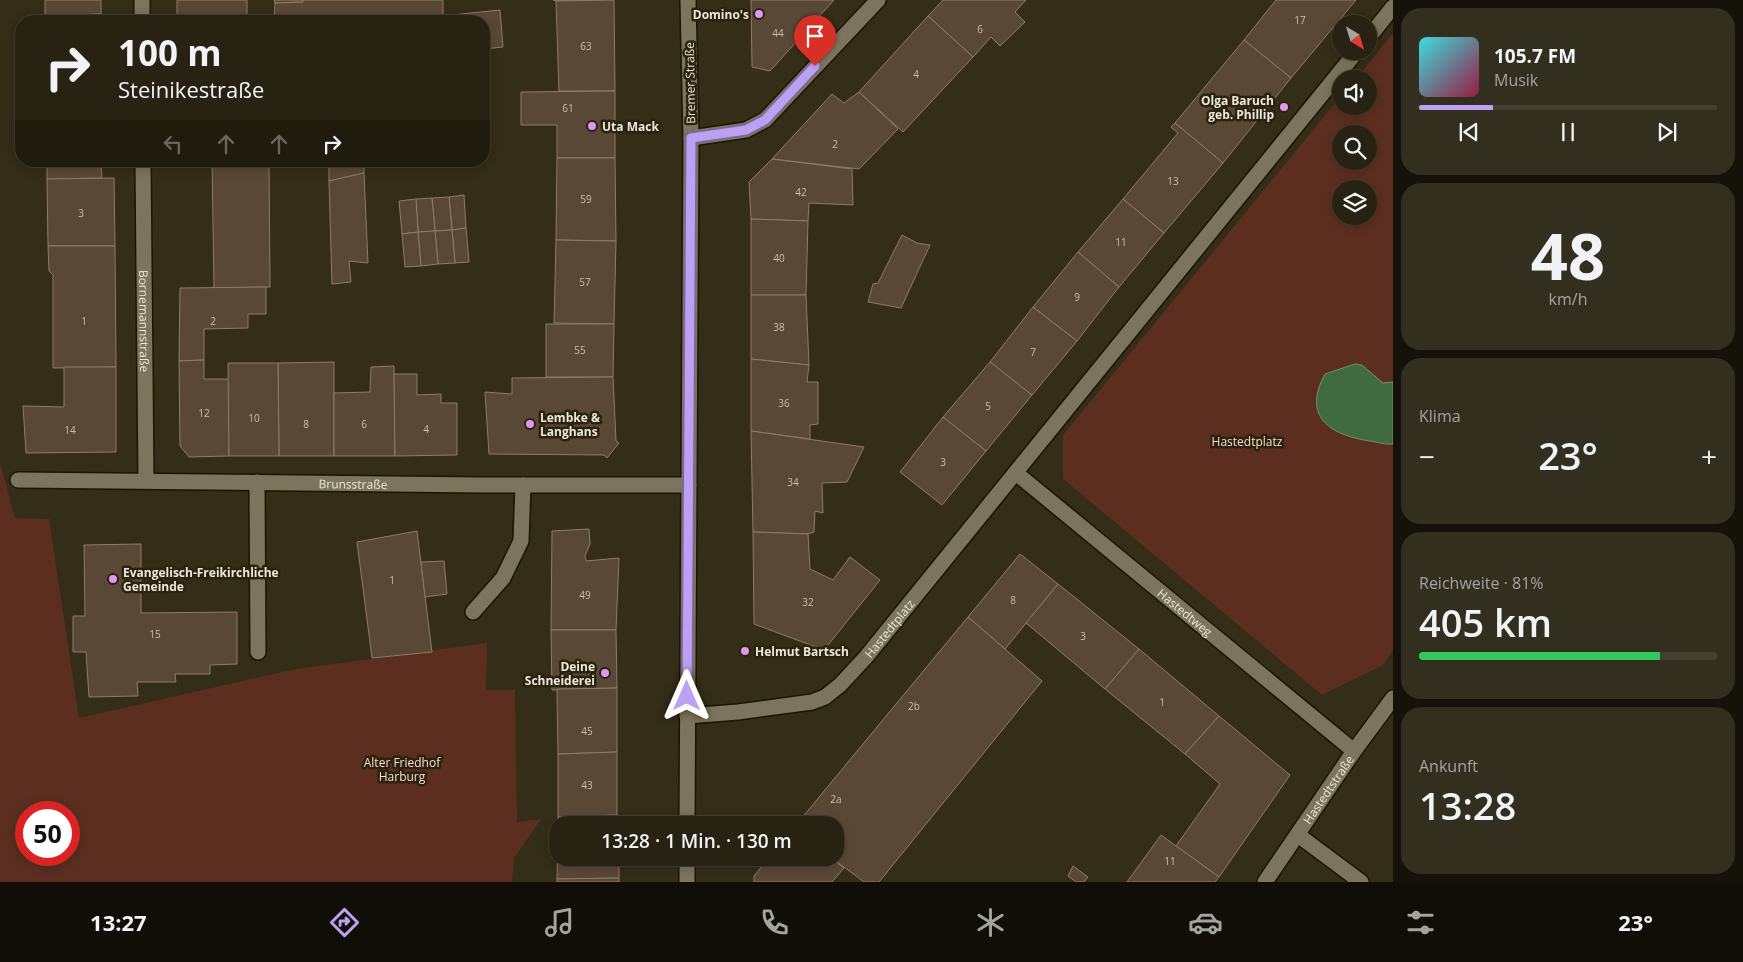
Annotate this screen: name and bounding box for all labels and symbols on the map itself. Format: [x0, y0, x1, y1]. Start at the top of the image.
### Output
place label: Domino's [693, 6, 749, 23]
marker: Domino's [753, 8, 765, 20]
house number: 17 [1294, 13, 1306, 27]
pin [794, 15, 836, 66]
north arrow [1332, 15, 1378, 60]
house number: 6 [977, 22, 983, 36]
house number: 44 [772, 26, 784, 40]
house number: 63 [580, 39, 592, 53]
street label: Bremer Straße [681, 42, 699, 124]
house number: 4 [913, 67, 919, 81]
place label: Olga Baruch geb. Phillip [1201, 92, 1274, 123]
house number: 61 [562, 101, 574, 115]
marker: Olga Baruch geb. Phillip [1278, 101, 1290, 113]
place label: Uta Mack [602, 118, 659, 135]
marker: Uta Mack [586, 120, 598, 132]
house number: 2 [832, 137, 838, 151]
house number: 13 [1167, 174, 1179, 188]
house number: 42 [795, 185, 807, 199]
house number: 59 [580, 192, 592, 206]
house number: 3 [78, 206, 84, 220]
house number: 11 [1115, 235, 1127, 249]
house number: 40 [773, 251, 785, 265]
street label: Bornemannstraße [136, 270, 153, 372]
house number: 57 [579, 275, 591, 289]
house number: 9 [1074, 290, 1080, 304]
house number: 1 [81, 314, 87, 328]
house number: 2 [210, 314, 216, 328]
house number: 38 [773, 320, 785, 334]
house number: 55 [574, 343, 586, 357]
house number: 7 [1030, 345, 1036, 359]
house number: 36 [778, 396, 790, 410]
house number: 5 [985, 399, 991, 413]
house number: 12 [198, 406, 210, 420]
place label: Lembke & Langhans [540, 409, 600, 440]
house number: 10 [248, 411, 260, 425]
house number: 8 [303, 417, 309, 431]
house number: 6 [361, 417, 367, 431]
marker: Lembke & Langhans [524, 418, 536, 430]
house number: 4 [423, 422, 429, 436]
house number: 14 [64, 423, 76, 437]
park label: Hastedtplatz [1212, 433, 1283, 450]
house number: 3 [940, 455, 946, 469]
street label: Brunsstraße [318, 475, 388, 492]
house number: 34 [787, 475, 799, 489]
place label: Evangelisch-Freikirchliche Gemeinde [123, 564, 279, 595]
marker: Evangelisch-Freikirchliche Gemeinde [107, 573, 119, 585]
house number: 1 [389, 573, 395, 587]
street label: Hastedtweg [1154, 584, 1217, 640]
house number: 49 [579, 588, 591, 602]
house number: 8 [1010, 593, 1016, 607]
house number: 32 [802, 595, 814, 609]
street label: Hastedtplatz [860, 595, 918, 661]
house number: 15 [149, 627, 161, 641]
house number: 3 [1080, 629, 1086, 643]
place label: Helmut Bartsch [755, 643, 849, 660]
marker: Helmut Bartsch [739, 645, 751, 657]
place label: Deine Schneiderei [525, 658, 595, 689]
marker: Deine Schneiderei [599, 667, 611, 679]
position arrow [660, 669, 712, 721]
house number: 1 [1159, 695, 1165, 709]
house number: 2b [908, 699, 920, 713]
house number: 45 [581, 724, 593, 738]
street label: Hastedtstraße [1299, 751, 1358, 827]
park label: Alter Friedhof Harburg [364, 754, 441, 785]
house number: 43 [581, 778, 593, 792]
house number: 2a [830, 792, 842, 806]
speed limit sign: 50 [15, 801, 80, 866]
house number: 11 [1164, 854, 1176, 868]

